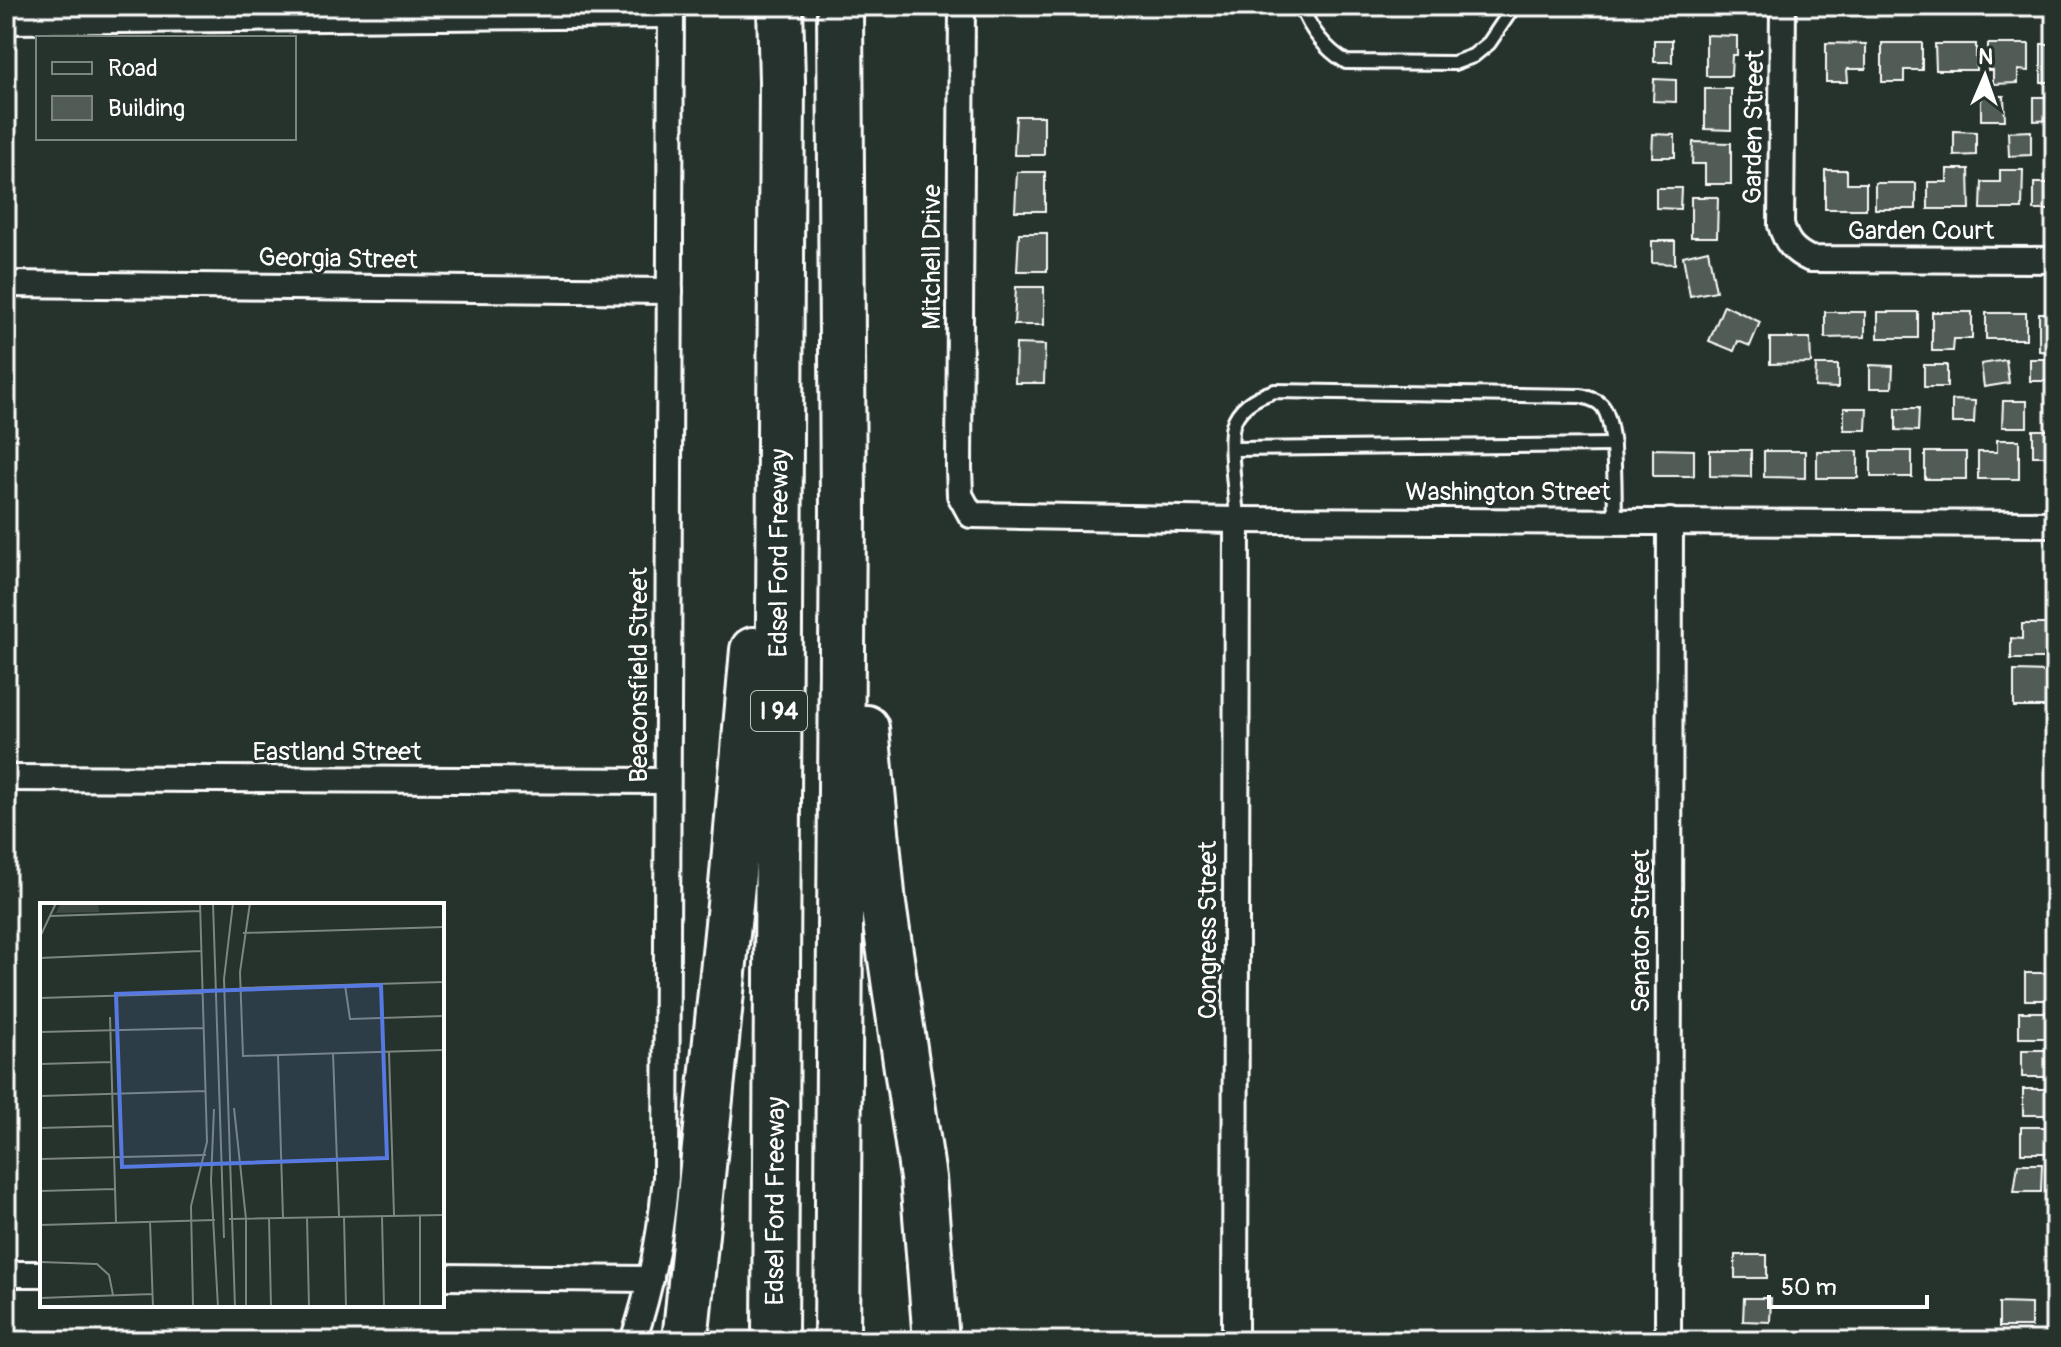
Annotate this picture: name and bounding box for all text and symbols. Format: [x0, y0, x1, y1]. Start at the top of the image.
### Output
legend [36, 36, 296, 140]
north arrow [1945, 36, 2025, 116]
text: N [1978, 43, 1994, 71]
street label: Garden Street [1737, 49, 1771, 204]
text: Road [108, 54, 158, 83]
text: Building [108, 94, 185, 123]
street label: Mitchell Drive [916, 184, 948, 330]
street label: Garden Court [1848, 215, 1995, 247]
street label: Georgia Street [258, 242, 418, 276]
street label: Edsel Ford Freeway [763, 448, 796, 658]
street label: Washington Street [1405, 476, 1611, 508]
street label: Beaconsfield Street [623, 567, 655, 783]
road number: I 94 [751, 691, 807, 731]
street label: Eastland Street [253, 736, 422, 768]
street label: Congress Street [1192, 840, 1224, 1019]
street label: Senator Street [1625, 849, 1657, 1013]
inset map [40, 903, 444, 1307]
street label: Edsel Ford Freeway [759, 1096, 792, 1306]
scale bar [1769, 1259, 1927, 1309]
text: 50 m [1781, 1273, 1837, 1302]

